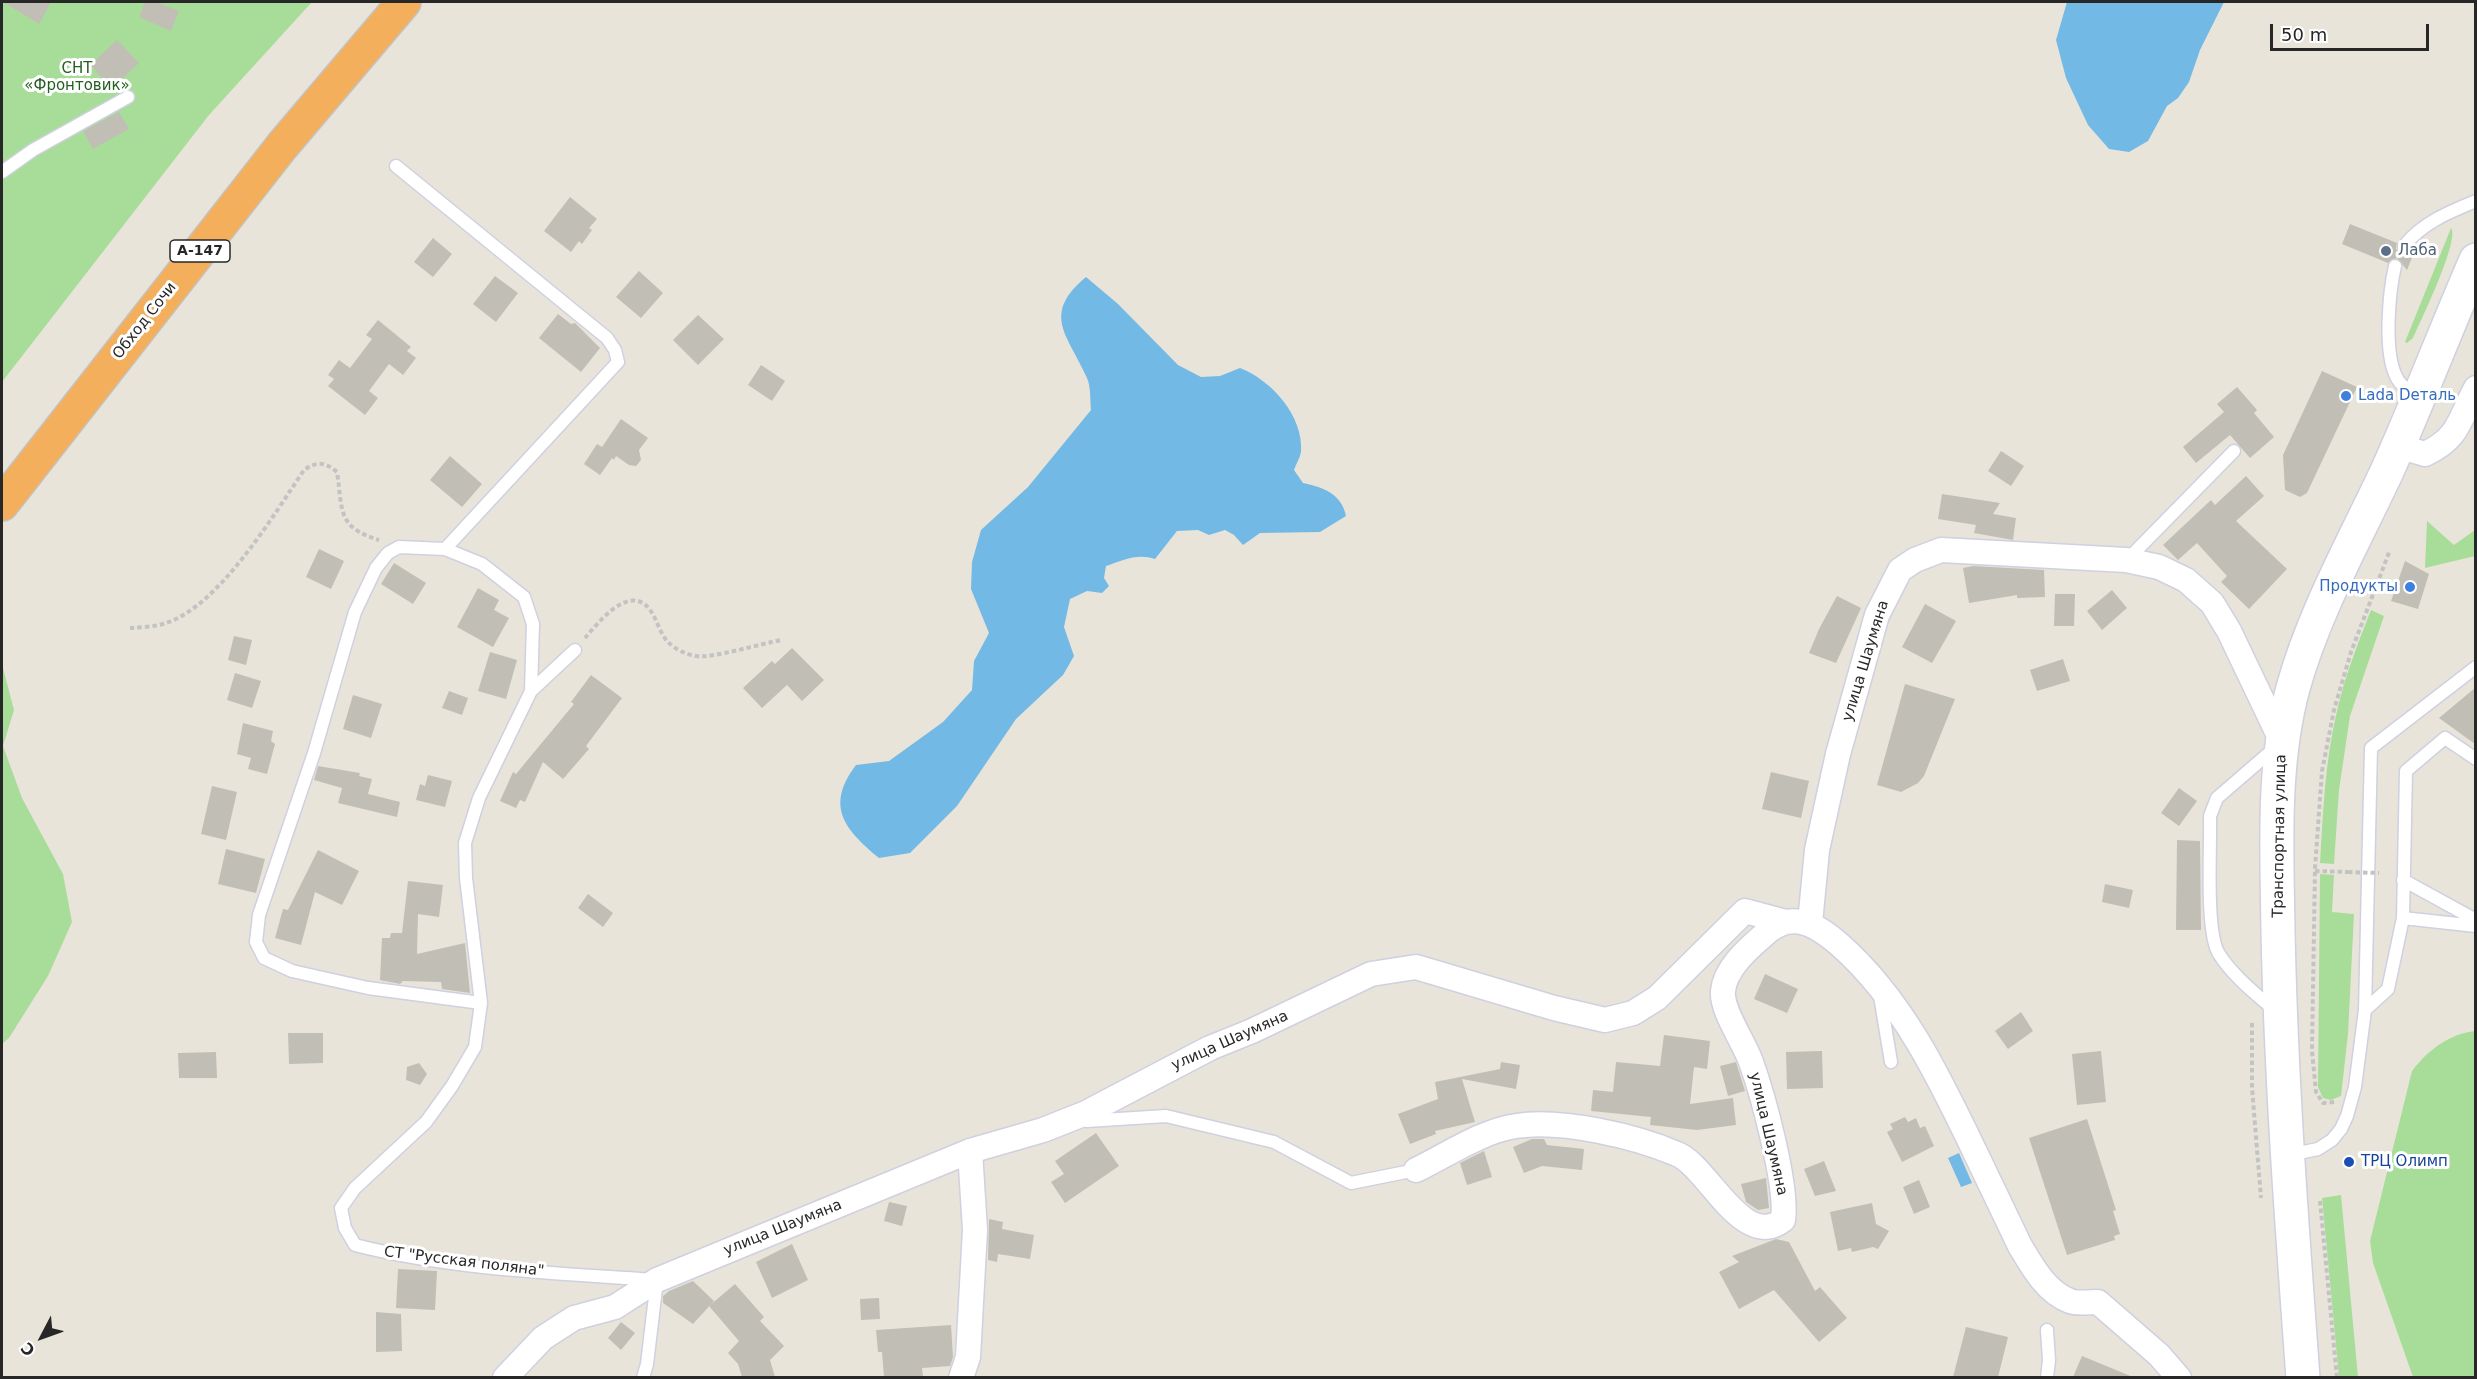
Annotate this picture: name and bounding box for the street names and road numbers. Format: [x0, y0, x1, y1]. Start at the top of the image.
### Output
road number: А-147 [170, 240, 230, 262]
street label: Обход Сочи [109, 279, 181, 363]
street label: улица Шаумяна [1839, 598, 1893, 724]
street label: Транспортная улица [2270, 754, 2290, 918]
street label: улица Шаумяна [1169, 1007, 1291, 1075]
street label: улица Шаумяна [1745, 1071, 1791, 1197]
street label: улица Шаумяна [721, 1196, 845, 1260]
street label: СТ "Русская поляна" [383, 1243, 545, 1281]

